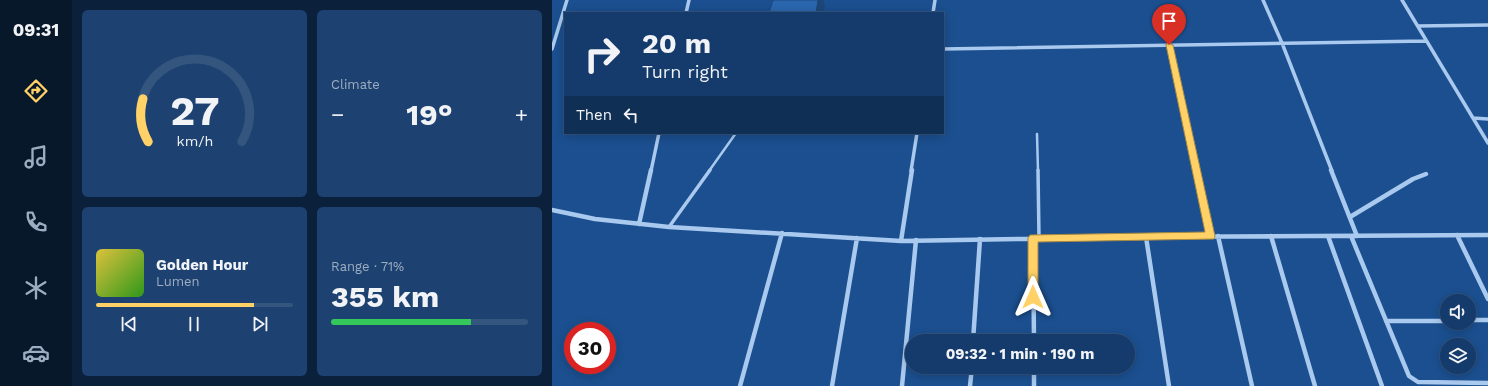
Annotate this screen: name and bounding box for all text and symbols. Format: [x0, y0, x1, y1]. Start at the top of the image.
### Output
pin [1152, 4, 1186, 45]
icon: arrive [1158, 10, 1180, 32]
text: 09:31 [13, 19, 59, 40]
text: 20 m [642, 27, 711, 60]
icon: right [576, 28, 628, 80]
text: Turn right [642, 61, 728, 82]
icon: directions [22, 77, 50, 105]
text: Climate [331, 77, 380, 92]
text: 27 [170, 85, 219, 134]
text: 19° [406, 97, 453, 132]
text: − [331, 102, 344, 127]
text: + [515, 102, 528, 127]
icon: left [620, 104, 642, 126]
text: Then [576, 106, 612, 124]
text: km/h [176, 132, 213, 148]
icon: music [22, 143, 50, 171]
icon: phone [22, 208, 50, 236]
text: Golden Hour [156, 256, 248, 274]
text: Range · 71% [331, 259, 404, 274]
icon: climate [22, 274, 50, 302]
text: Lumen [156, 274, 200, 289]
position arrow [1012, 276, 1054, 318]
text: 355 km [331, 279, 439, 314]
map controls [1440, 294, 1476, 374]
button: sound [1440, 294, 1476, 330]
icon: previous [118, 313, 140, 335]
icon: pause [183, 313, 205, 335]
icon: next [249, 313, 271, 335]
speed limit sign: 30 [564, 322, 616, 374]
button: layers [1440, 338, 1476, 374]
icon: car [22, 339, 50, 367]
text: 09:32 · 1 min · 190 m [946, 345, 1094, 363]

